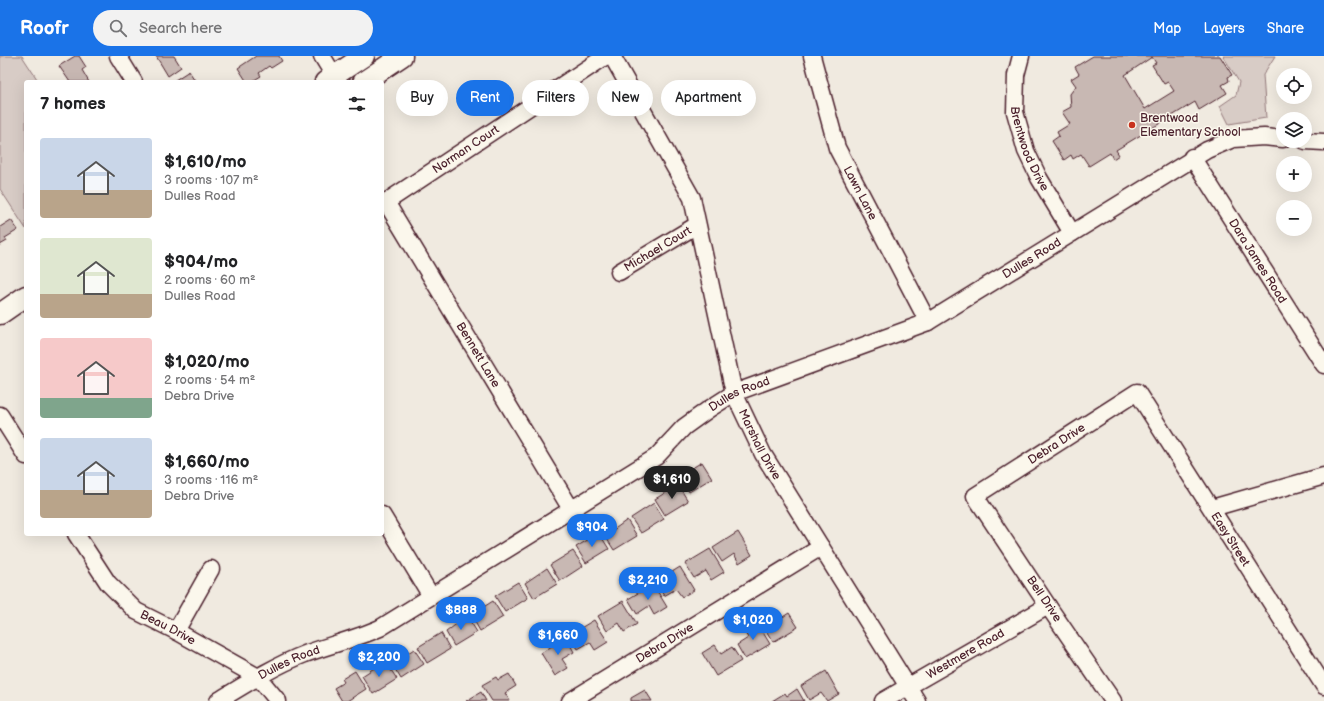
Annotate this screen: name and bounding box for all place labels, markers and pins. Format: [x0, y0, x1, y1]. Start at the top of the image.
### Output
place label: Brentwood Elementary School [1140, 111, 1241, 140]
marker: Brentwood Elementary School [1127, 120, 1137, 130]
pin: $1,610 [639, 466, 705, 500]
pin: $904 [568, 514, 616, 548]
pin: $2,210 [615, 567, 681, 601]
pin: $888 [437, 597, 485, 631]
pin: $1,020 [720, 607, 786, 641]
pin: $1,660 [525, 622, 591, 656]
pin: $2,200 [346, 644, 412, 678]

